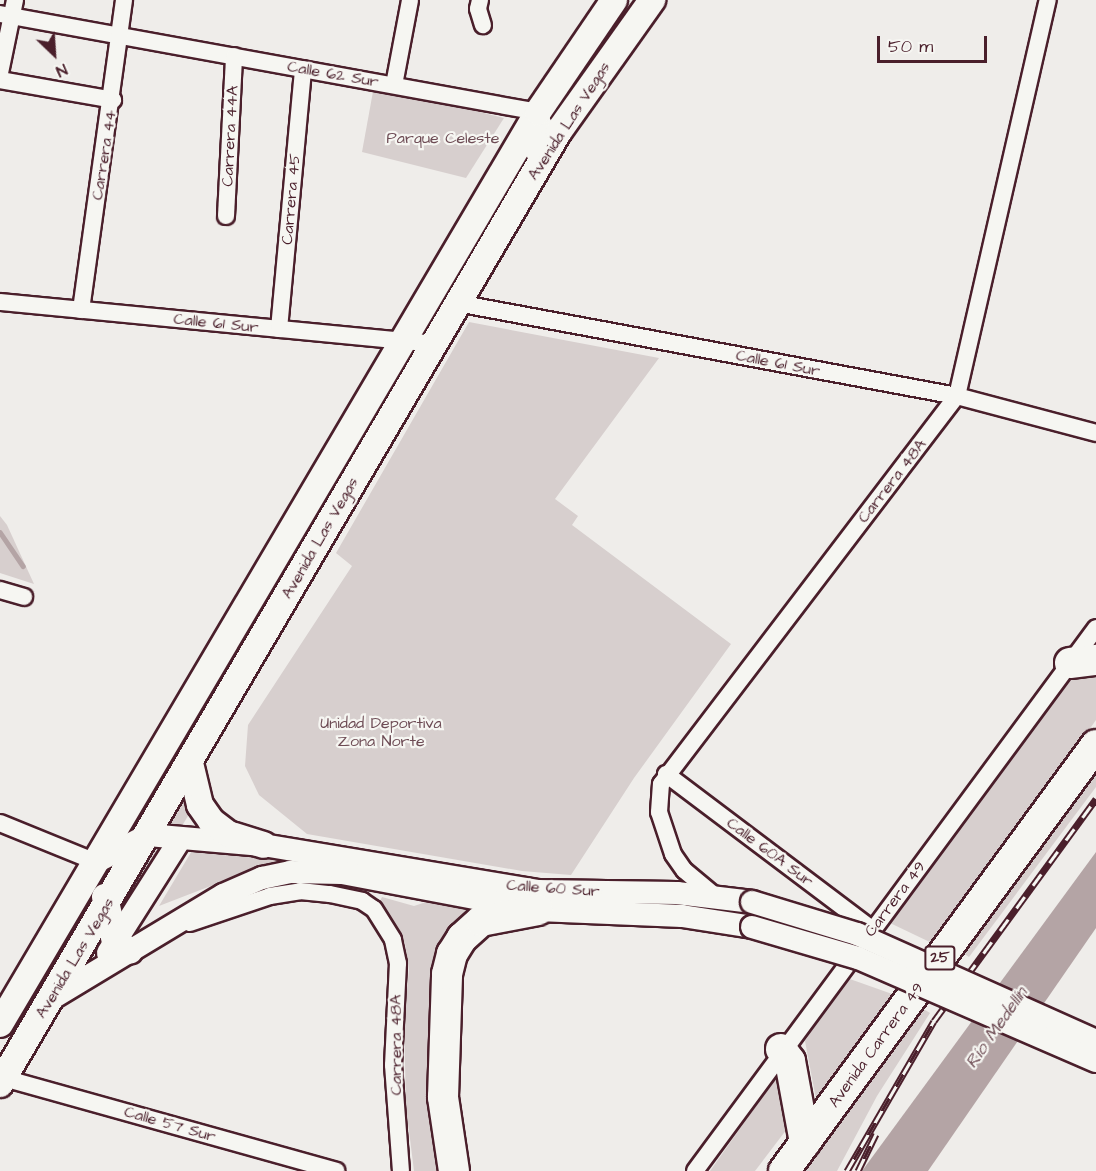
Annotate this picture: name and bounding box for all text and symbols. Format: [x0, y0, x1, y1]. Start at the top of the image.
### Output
north arrow [24, 24, 84, 84]
scale bar [880, 24, 990, 62]
text: 50 m [888, 34, 933, 59]
street label: Calle 62 Sur [286, 57, 380, 91]
text: N [52, 58, 71, 82]
street label: Avenida Las Vegas [524, 58, 614, 184]
street label: Carrera 44A [218, 85, 242, 187]
street label: Carrera 44 [87, 109, 121, 201]
park label: Parque Celeste [387, 128, 499, 148]
street label: Carrera 45 [277, 153, 305, 245]
street label: Calle 61 Sur [173, 309, 259, 337]
street label: Calle 61 Sur [734, 345, 822, 381]
street label: Carrera 48A [853, 435, 931, 527]
street label: Avenida Las Vegas [277, 474, 363, 602]
park label: Unidad Deportiva Zona Norte [320, 713, 442, 751]
street label: Calle 60A Sur [723, 813, 817, 891]
street label: Carrera 49 [861, 858, 929, 940]
street label: Calle 60 Sur [506, 875, 600, 901]
street label: Avenida Las Vegas [31, 894, 119, 1022]
road number: 25 [924, 946, 956, 970]
street label: Avenida Carrera 49 [824, 979, 928, 1111]
water label: Río Medellín [961, 983, 1033, 1073]
street label: Carrera 48A [386, 995, 406, 1095]
street label: Calle 57 Sur [122, 1102, 218, 1146]

